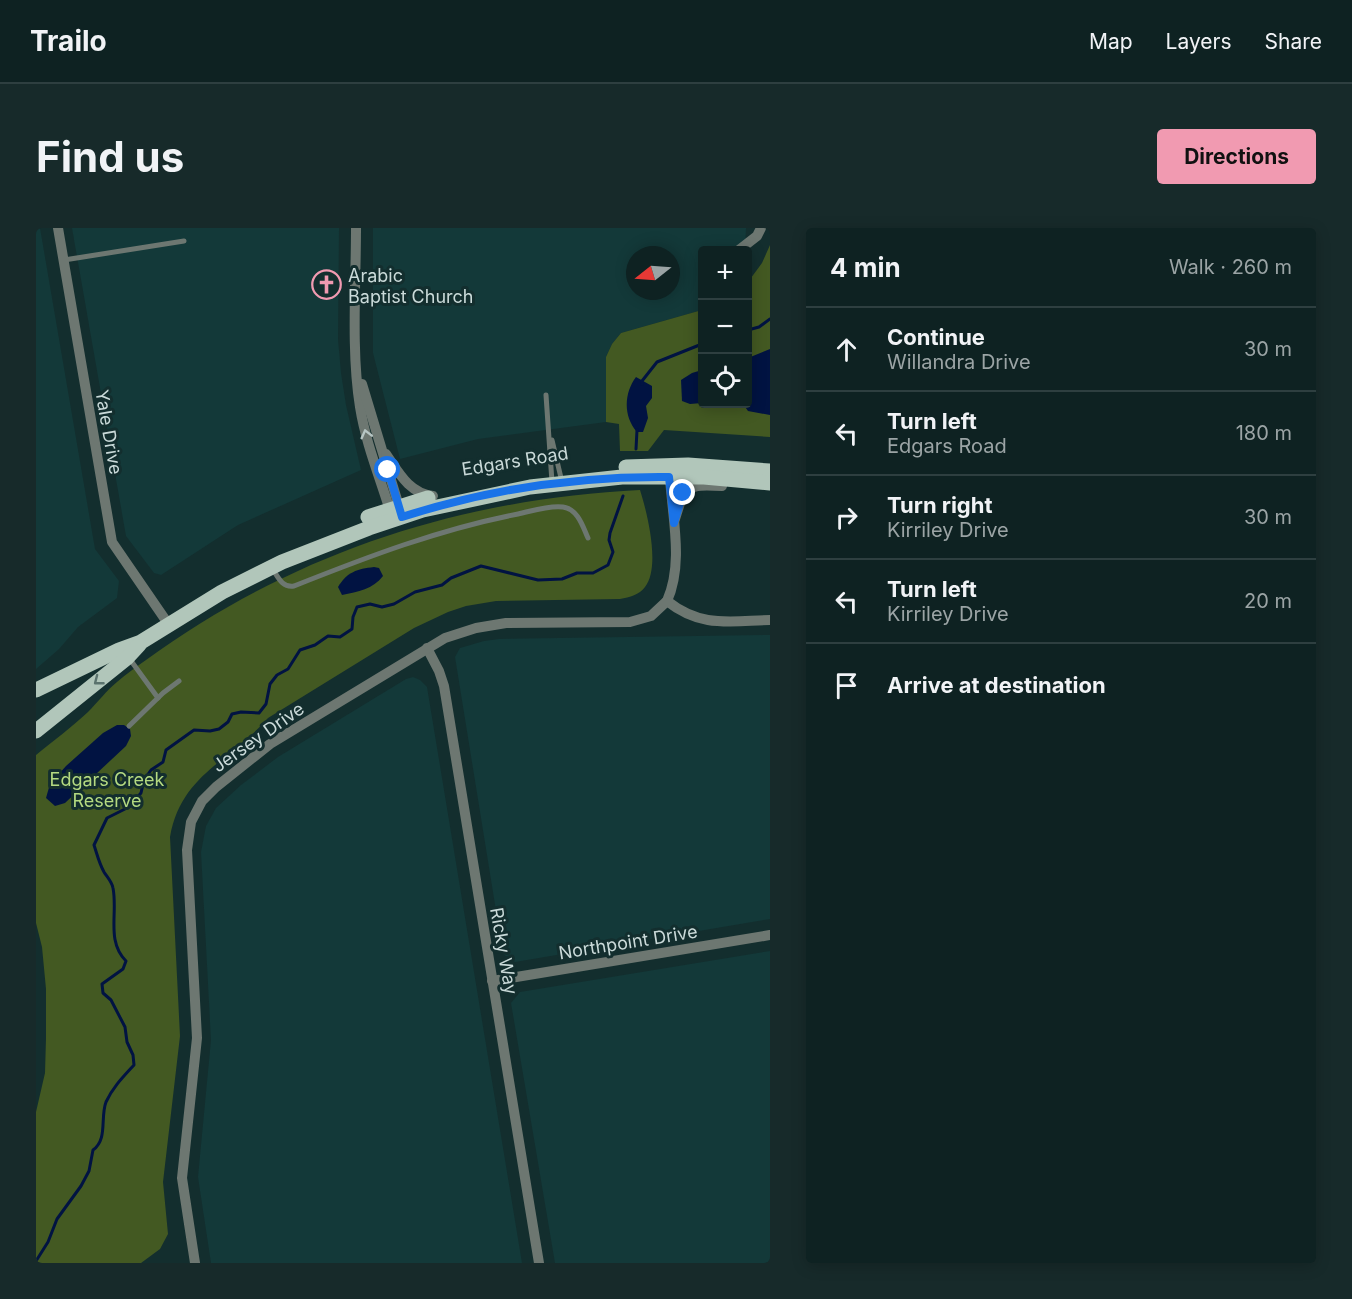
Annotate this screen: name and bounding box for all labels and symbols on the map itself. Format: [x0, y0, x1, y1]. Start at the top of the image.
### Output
north arrow [626, 246, 680, 300]
place label: Arabic Baptist Church [348, 265, 473, 307]
church icon: Arabic Baptist Church [311, 269, 343, 301]
street label: Yale Drive [91, 388, 127, 476]
one-way arrow [360, 429, 373, 439]
street label: Edgars Road [460, 442, 570, 480]
route start [374, 456, 400, 482]
route end [669, 479, 695, 505]
one-way arrow [93, 674, 104, 685]
street label: Jersey Drive [208, 698, 308, 776]
park label: Edgars Creek Reserve [50, 769, 165, 811]
street label: Ricky Way [486, 906, 522, 996]
street label: Northpoint Drive [557, 921, 699, 963]

